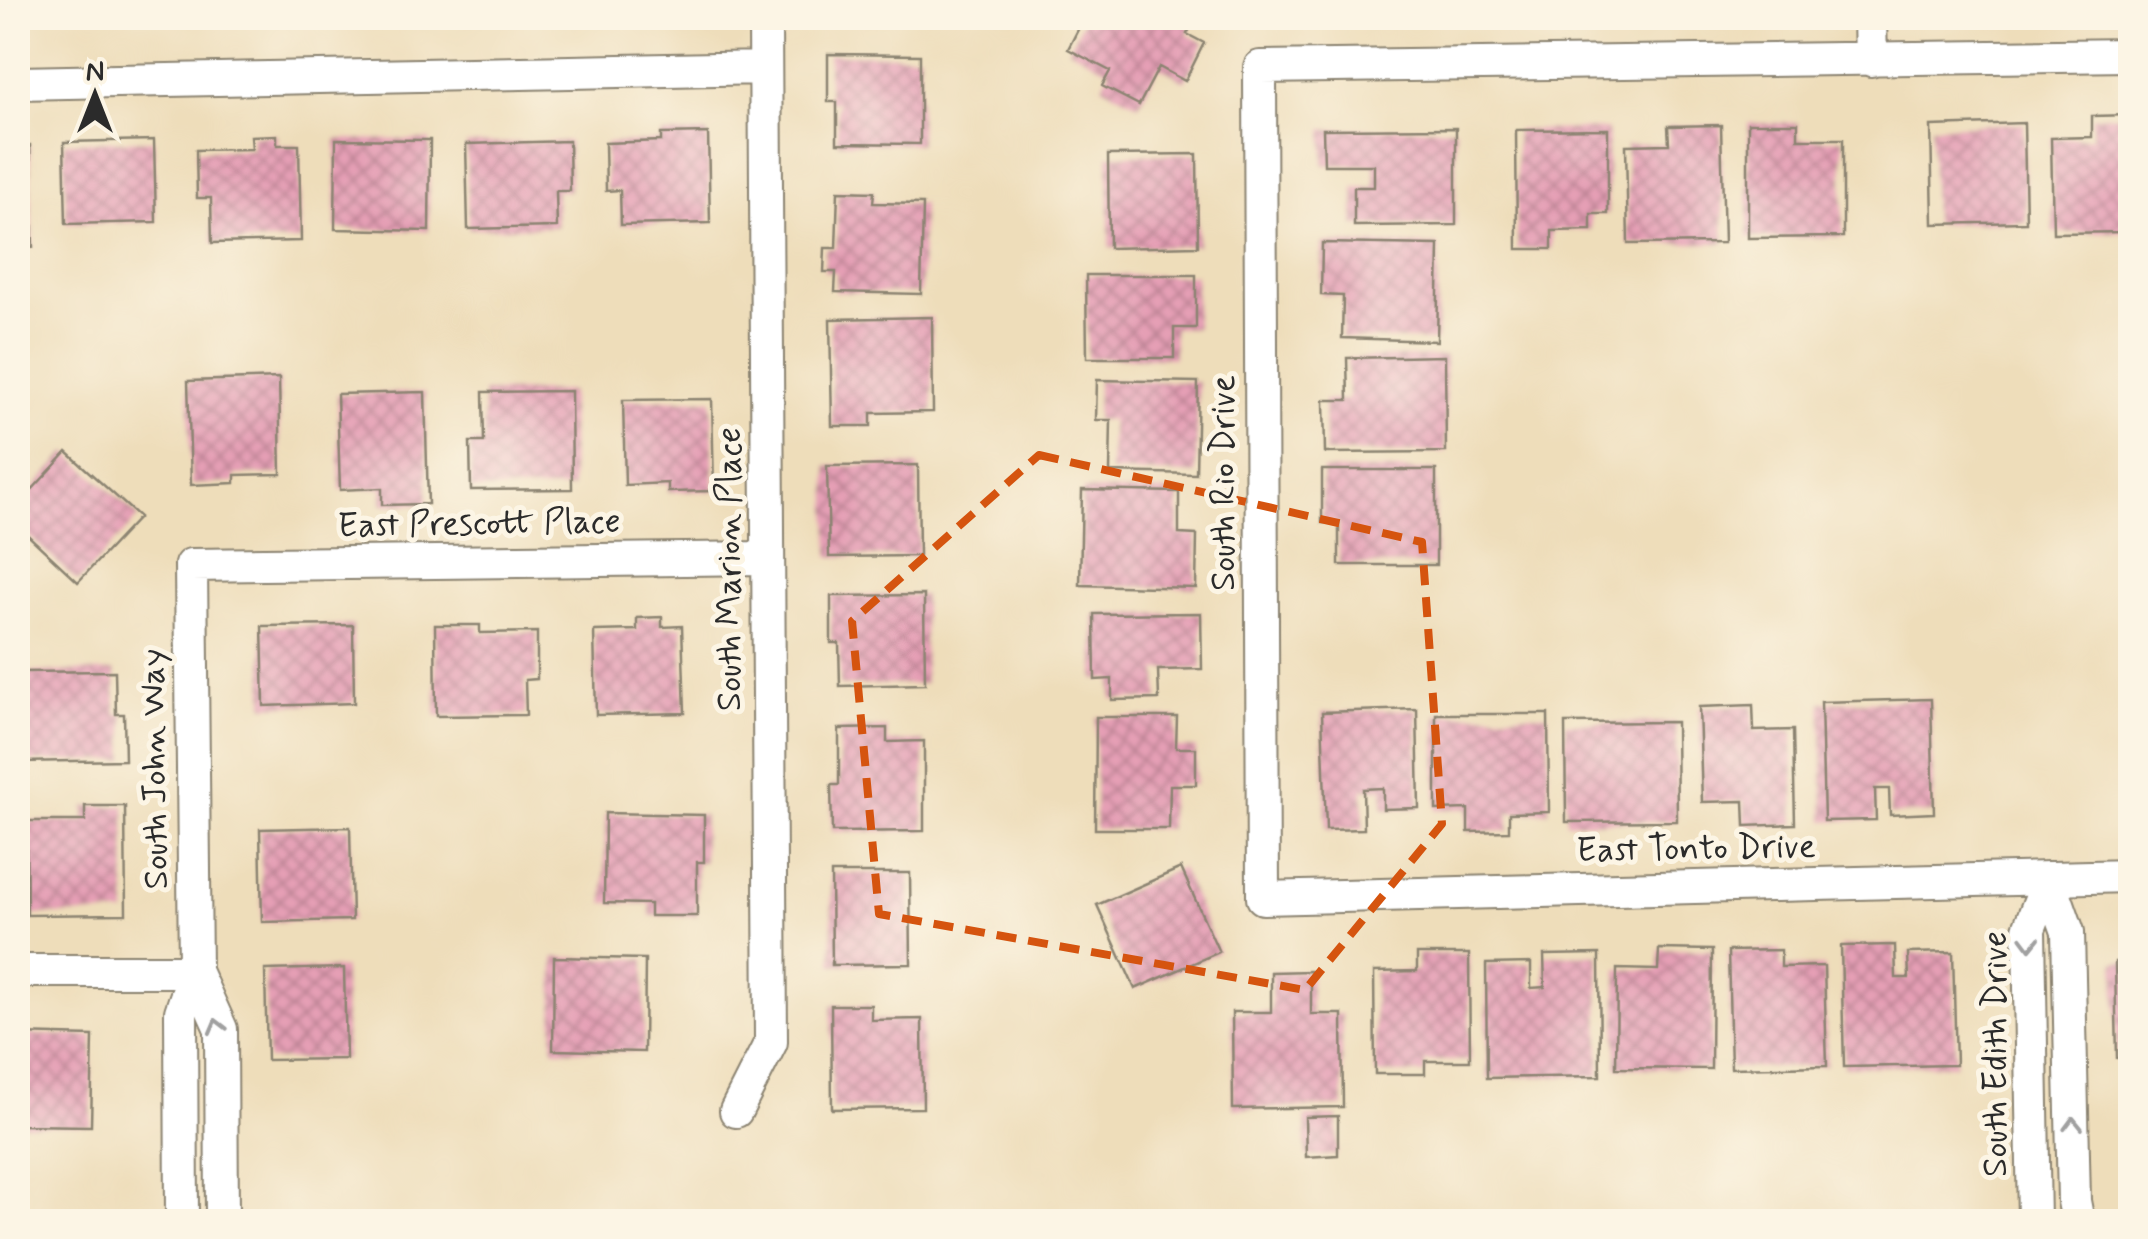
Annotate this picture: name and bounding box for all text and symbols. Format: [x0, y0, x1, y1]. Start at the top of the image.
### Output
north arrow [45, 45, 145, 145]
text: N [86, 54, 104, 91]
street label: South Rio Drive [1201, 375, 1247, 591]
street label: South Marion Place [707, 427, 753, 711]
street label: East Prescott Place [337, 499, 621, 549]
street label: South John Way [130, 648, 180, 890]
street label: East Tonto Drive [1576, 824, 1816, 874]
street label: South Edith Drive [1973, 931, 2019, 1177]
one-way arrow [2019, 936, 2040, 952]
one-way arrow [207, 1017, 228, 1035]
one-way arrow [2062, 1116, 2083, 1132]

